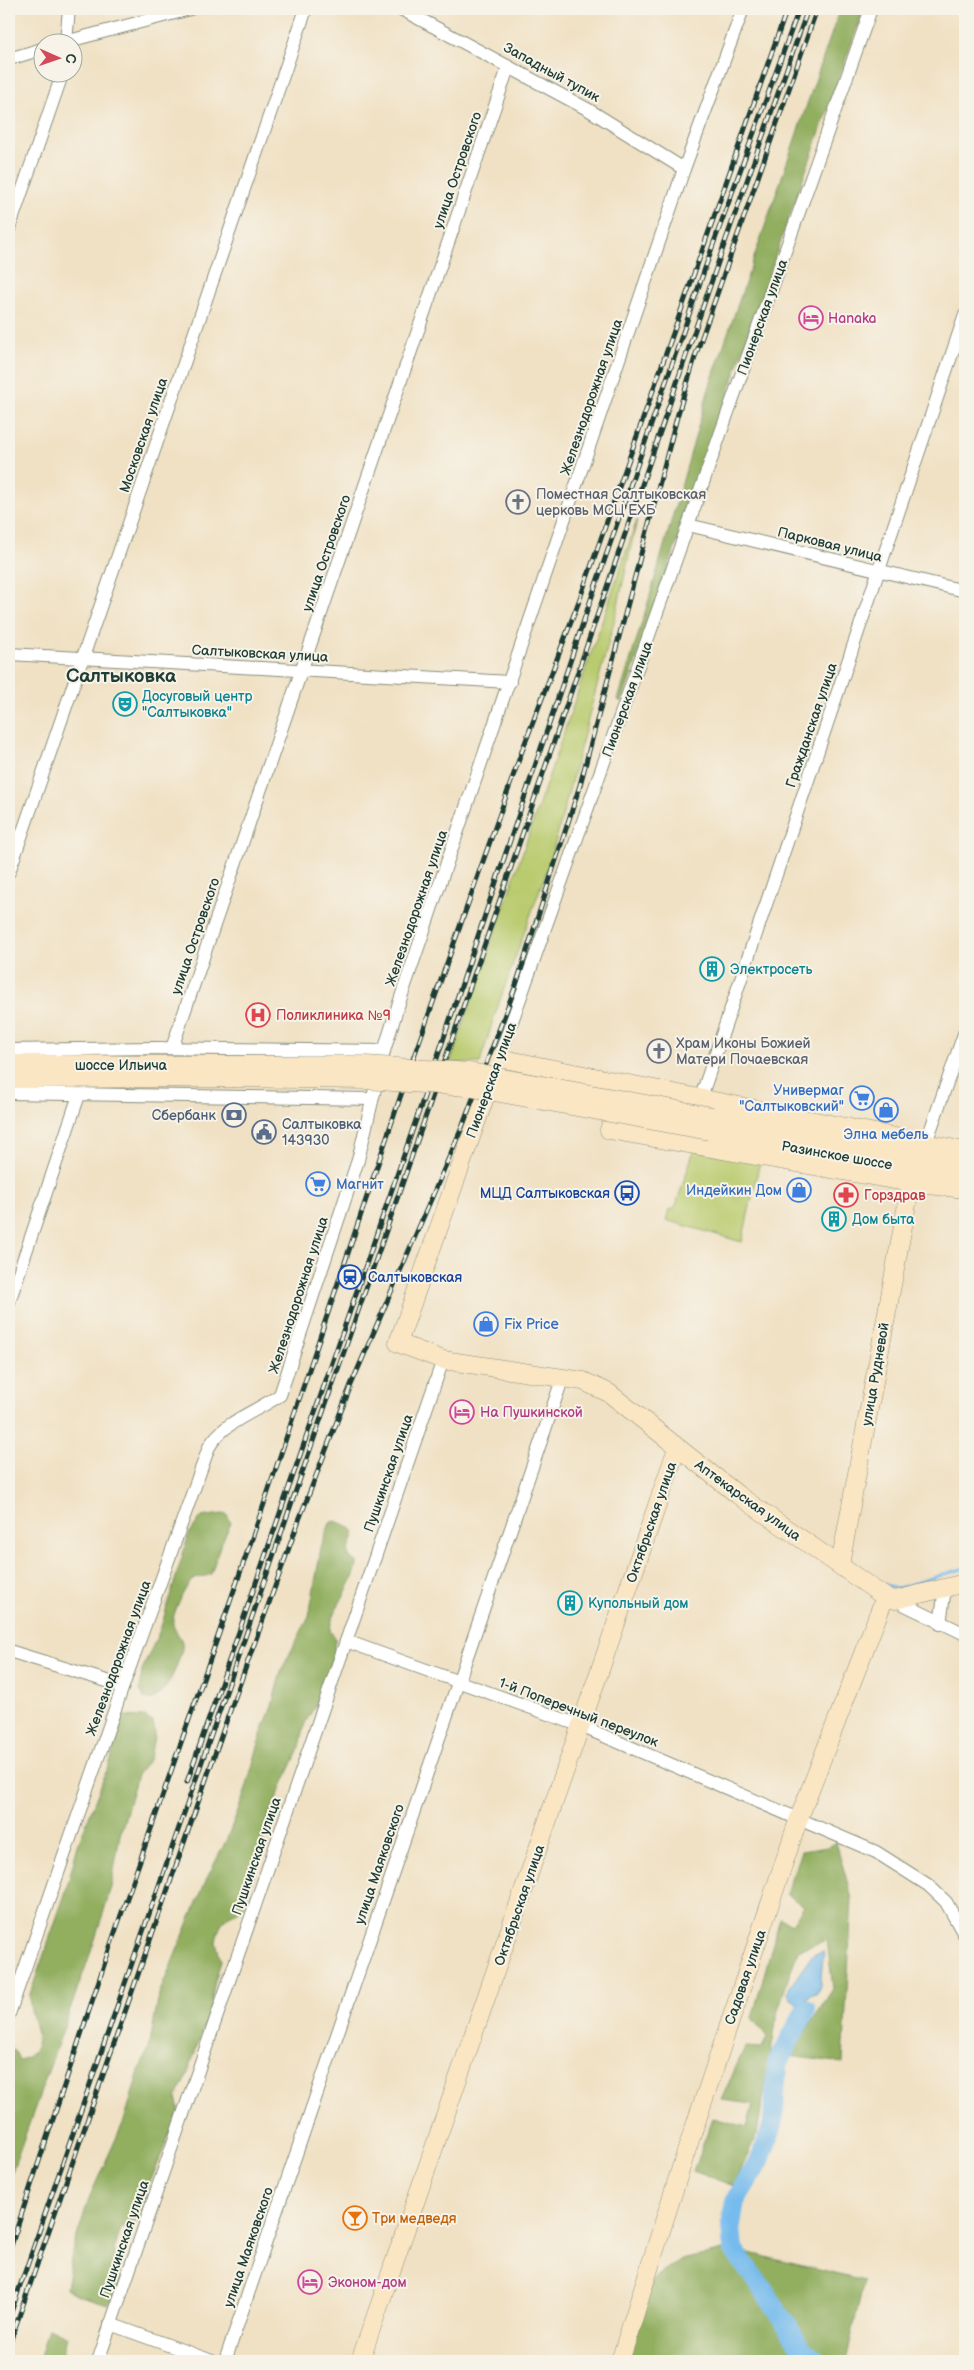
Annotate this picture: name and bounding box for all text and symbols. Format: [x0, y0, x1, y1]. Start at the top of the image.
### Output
north arrow [32, 32, 82, 82]
street label: Западный тупик [501, 39, 603, 106]
text: С [62, 53, 79, 64]
street label: улица Островского [430, 110, 485, 231]
street label: Пионерская улица [734, 256, 792, 377]
hotel icon: Hanaka [798, 305, 824, 331]
place label: Hanaka [828, 310, 877, 327]
street label: Железнодорожная улица [557, 316, 627, 478]
street label: Московская улица [116, 375, 171, 495]
place label: Поместная Салтыковская церковь МСЦ ЕХБ [536, 486, 706, 519]
church icon: Поместная Салтыковская церковь МСЦ ЕХБ [505, 489, 531, 515]
street label: улица Островского [299, 493, 354, 614]
street label: Парковая улица [776, 523, 885, 566]
street label: Пионерская улица [599, 638, 657, 759]
street label: Салтыковская улица [191, 641, 329, 666]
street label: Гражданская улица [782, 660, 841, 790]
district label: Салтыковка [66, 665, 177, 688]
place label: Досуговый центр "Салтыковка" [142, 688, 253, 721]
theatre icon: Досуговый центр "Салтыковка" [112, 691, 138, 717]
street label: Железнодорожная улица [382, 827, 452, 989]
street label: улица Островского [168, 876, 223, 997]
building icon: Электросеть [699, 956, 725, 982]
place label: Электросеть [730, 961, 813, 978]
hospital icon: Поликлиника №9 [245, 1002, 271, 1028]
place label: Поликлиника №9 [276, 1007, 391, 1024]
street label: Пионерская улица [463, 1019, 521, 1140]
place label: Храм Иконы Божией Матери Почаевская [676, 1035, 810, 1068]
church icon: Храм Иконы Божией Матери Почаевская [646, 1038, 672, 1064]
street label: шоссе Ильича [75, 1057, 168, 1074]
place label: Универмаг "Салтыковский" [739, 1082, 845, 1115]
supermarket icon: Универмаг "Салтыковский" [849, 1085, 875, 1111]
shop icon: Элна мебель [873, 1097, 899, 1123]
bank icon: Сбербанк [221, 1102, 247, 1128]
place label: Сбербанк [152, 1107, 217, 1124]
place label: Салтыковка 143930 [282, 1116, 362, 1149]
public building icon: Салтыковка 143930 [251, 1119, 277, 1145]
place label: Элна мебель [844, 1126, 928, 1143]
street label: Разинское шоссе [780, 1137, 894, 1174]
supermarket icon: Магнит [305, 1171, 331, 1197]
place label: Магнит [336, 1176, 384, 1193]
shop icon: Индейкин Дом [786, 1177, 812, 1203]
bus stop icon: МЦД Салтыковская [614, 1180, 640, 1206]
place label: Индейкин Дом [686, 1182, 782, 1199]
pharmacy icon: Горздрав [833, 1182, 859, 1208]
place label: МЦД Салтыковская [480, 1185, 610, 1202]
place label: Горздрав [864, 1187, 926, 1204]
building icon: Дом быта [821, 1206, 847, 1232]
place label: Дом быта [852, 1211, 915, 1228]
street label: Железнодорожная улица [265, 1214, 332, 1376]
station icon: Салтыковская [337, 1264, 363, 1290]
place label: Салтыковская [368, 1269, 462, 1286]
shop icon: Fix Price [473, 1311, 499, 1337]
place label: Fix Price [504, 1316, 559, 1333]
street label: улица Рудневой [858, 1321, 893, 1427]
hotel icon: На Пушкинской [449, 1399, 475, 1425]
place label: На Пушкинской [480, 1404, 583, 1421]
street label: Пушкинская улица [360, 1411, 417, 1534]
street label: Аптекарская улица [691, 1456, 805, 1545]
street label: Октябрьская улица [623, 1459, 680, 1585]
street label: Железнодорожная улица [82, 1577, 155, 1738]
building icon: Купольный дом [557, 1590, 583, 1616]
place label: Купольный дом [588, 1595, 688, 1612]
street label: 1-й Поперечный переулок [497, 1674, 661, 1751]
street label: Пушкинская улица [228, 1794, 285, 1917]
street label: улица Маяковского [351, 1802, 408, 1926]
street label: Октябрьская улица [491, 1842, 548, 1968]
street label: Садовая улица [721, 1927, 770, 2027]
street label: Пушкинская улица [96, 2177, 153, 2300]
street label: улица Маяковского [220, 2185, 277, 2309]
bar icon: Три медведя [342, 2205, 368, 2231]
place label: Три медведя [372, 2210, 457, 2227]
hotel icon: Эконом-дом [297, 2269, 323, 2295]
place label: Эконом-дом [328, 2274, 407, 2291]

